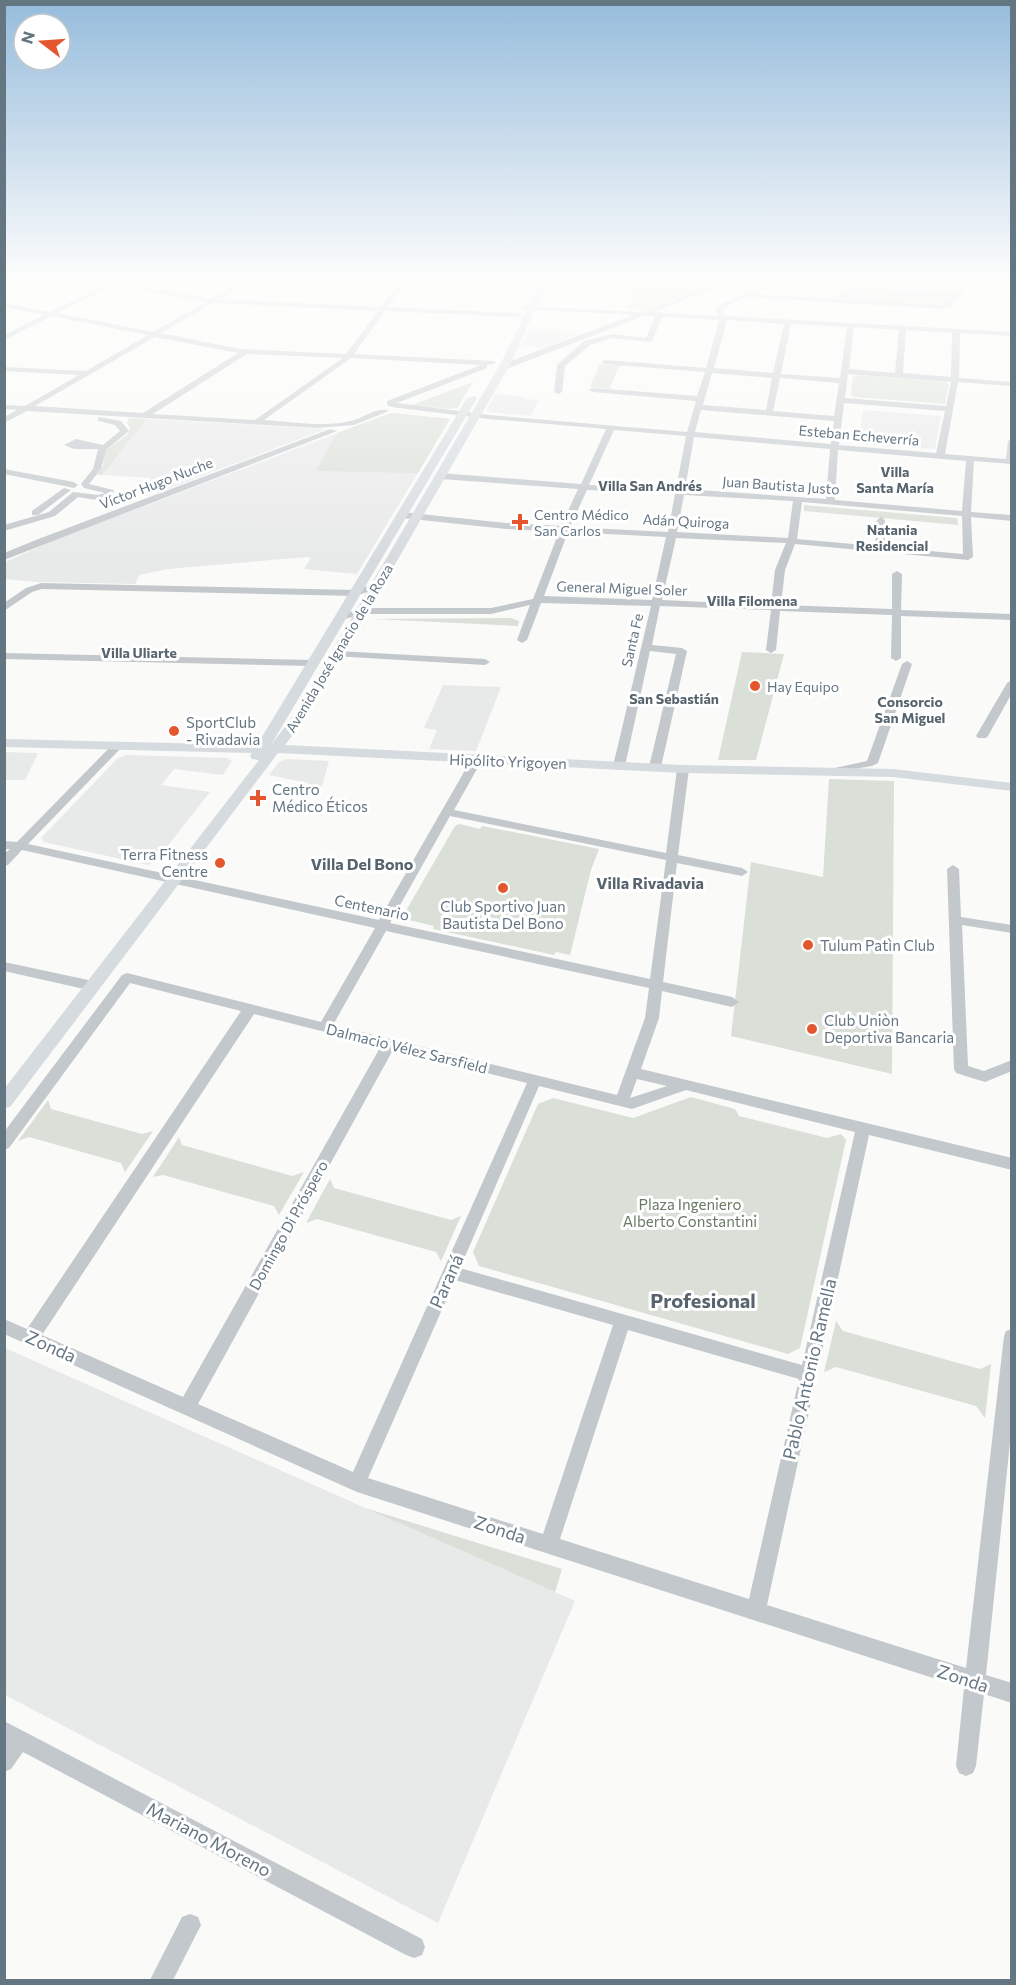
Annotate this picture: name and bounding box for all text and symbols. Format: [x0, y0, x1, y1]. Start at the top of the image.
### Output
north arrow [12, 12, 72, 72]
text: N [16, 29, 38, 46]
street label: Esteban Echeverría [798, 421, 920, 449]
street label: Víctor Hugo Nuche [97, 454, 215, 512]
district label: Villa Santa María [856, 463, 934, 496]
street label: Juan Bautista Justo [722, 472, 840, 498]
district label: Villa San Andrés [598, 477, 702, 494]
place label: Centro Médico San Carlos [534, 506, 629, 539]
street label: Adán Quiroga [642, 510, 730, 532]
marker: Centro Médico San Carlos [511, 513, 529, 531]
district label: Natania Residencial [856, 521, 928, 554]
street label: Avenida José Ignacio de la Roza [282, 561, 396, 735]
street label: General Miguel Soler [556, 577, 688, 599]
district label: Villa Filomena [707, 592, 797, 609]
street label: Santa Fe [618, 612, 646, 668]
district label: Villa Uliarte [101, 644, 177, 661]
place label: Hay Equipo [767, 678, 839, 695]
marker: Hay Equipo [748, 679, 762, 693]
district label: San Sebastián [629, 690, 719, 707]
district label: Consorcio San Miguel [875, 693, 945, 726]
place label: SportClub - Rivadavia [186, 713, 260, 748]
marker: SportClub - Rivadavia [167, 724, 181, 738]
street label: Hipólito Yrigoyen [449, 750, 567, 772]
place label: Centro Médico Éticos [272, 780, 368, 815]
marker: Centro Médico Éticos [249, 789, 267, 807]
place label: Terra Fitness Centre [120, 845, 208, 880]
district label: Villa Del Bono [311, 854, 414, 873]
marker: Terra Fitness Centre [213, 856, 227, 870]
district label: Villa Rivadavia [596, 873, 704, 892]
marker: Club Sportivo Juan Bautista Del Bono [496, 881, 510, 895]
street label: Centenario [333, 890, 411, 924]
place label: Club Sportivo Juan Bautista Del Bono [440, 897, 566, 932]
place label: Tulum Patìn Club [820, 936, 935, 954]
marker: Tulum Patìn Club [801, 938, 815, 952]
place label: Club Uniòn Deportiva Bancaria [824, 1011, 954, 1046]
street label: Dalmacio Vélez Sarsfield [325, 1019, 489, 1077]
marker: Club Uniòn Deportiva Bancaria [805, 1022, 819, 1036]
street label: Domingo Di Próspero [245, 1157, 331, 1293]
park label: Plaza Ingeniero Alberto Constantini [623, 1195, 757, 1230]
street label: Paraná [424, 1251, 468, 1311]
street label: Pablo Antonio Ramella [777, 1276, 841, 1462]
district label: Profesional [650, 1288, 756, 1312]
street label: Zonda [22, 1325, 80, 1367]
street label: Zonda [471, 1510, 529, 1548]
street label: Zonda [934, 1659, 992, 1697]
street label: Mariano Moreno [143, 1797, 275, 1881]

